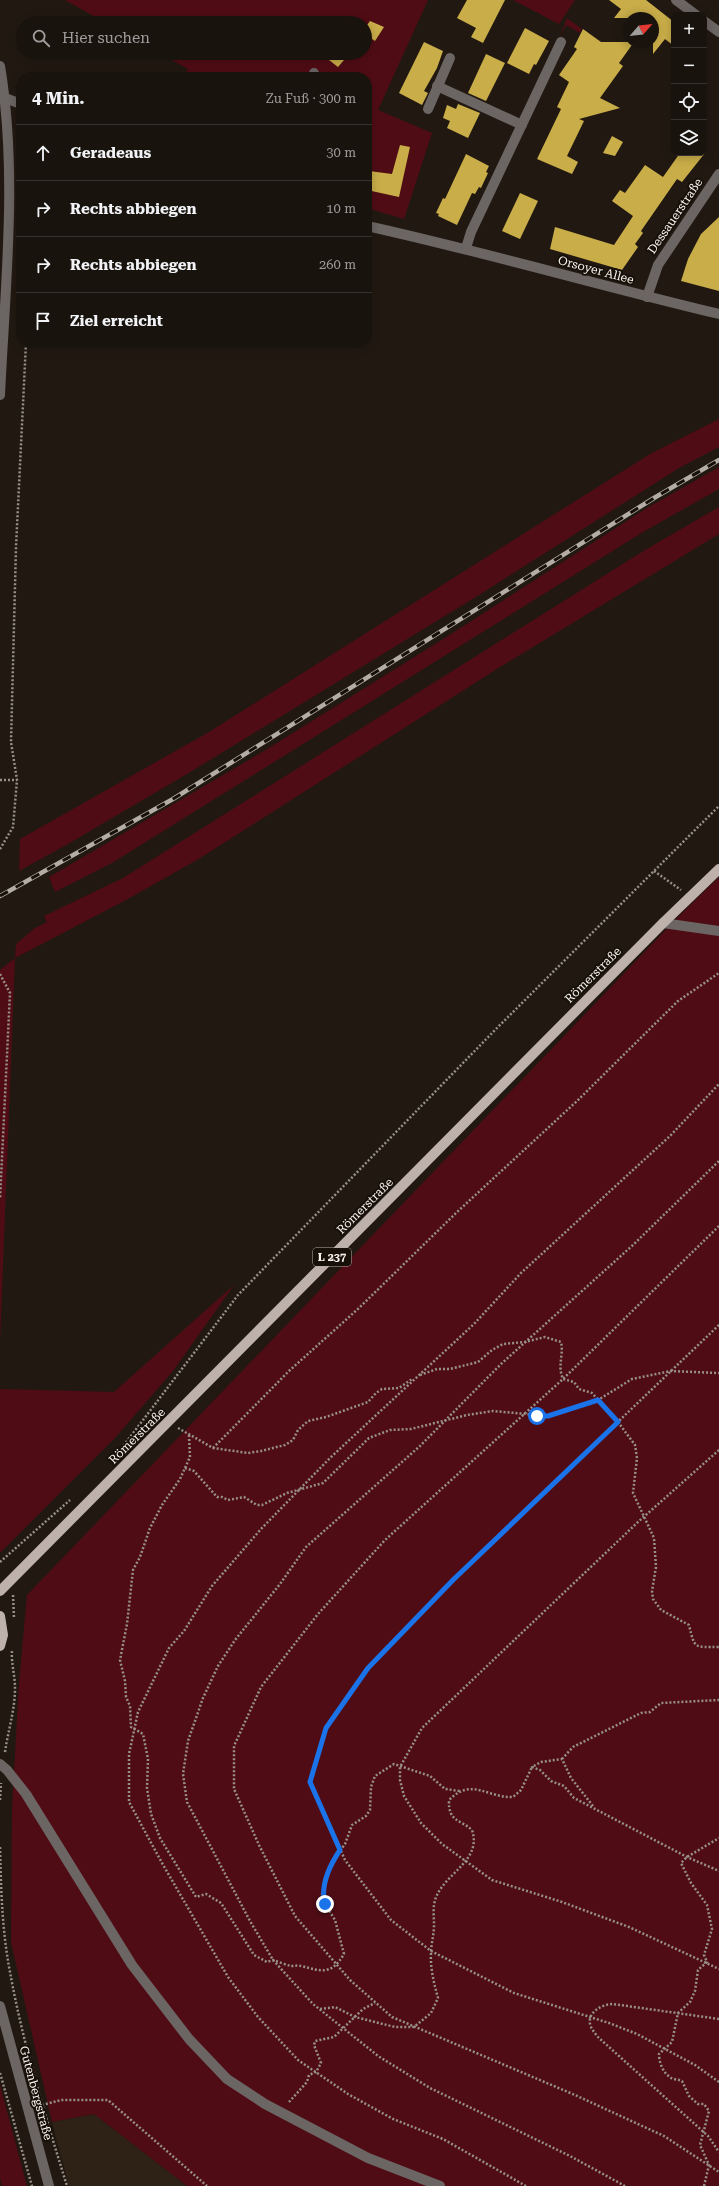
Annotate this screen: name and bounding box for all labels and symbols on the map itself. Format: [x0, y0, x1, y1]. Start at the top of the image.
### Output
north arrow [623, 12, 659, 48]
street label: Dessauerstraße [645, 175, 706, 256]
street label: Orsoyer Allee [557, 253, 636, 287]
street label: Römerstraße [562, 944, 624, 1006]
street label: Römerstraße [334, 1175, 396, 1237]
road number: L 237 [313, 1248, 351, 1266]
street label: Römerstraße [106, 1405, 168, 1467]
route start [528, 1407, 546, 1425]
route end [316, 1895, 334, 1913]
street label: Gutenbergstraße [17, 2044, 55, 2142]

